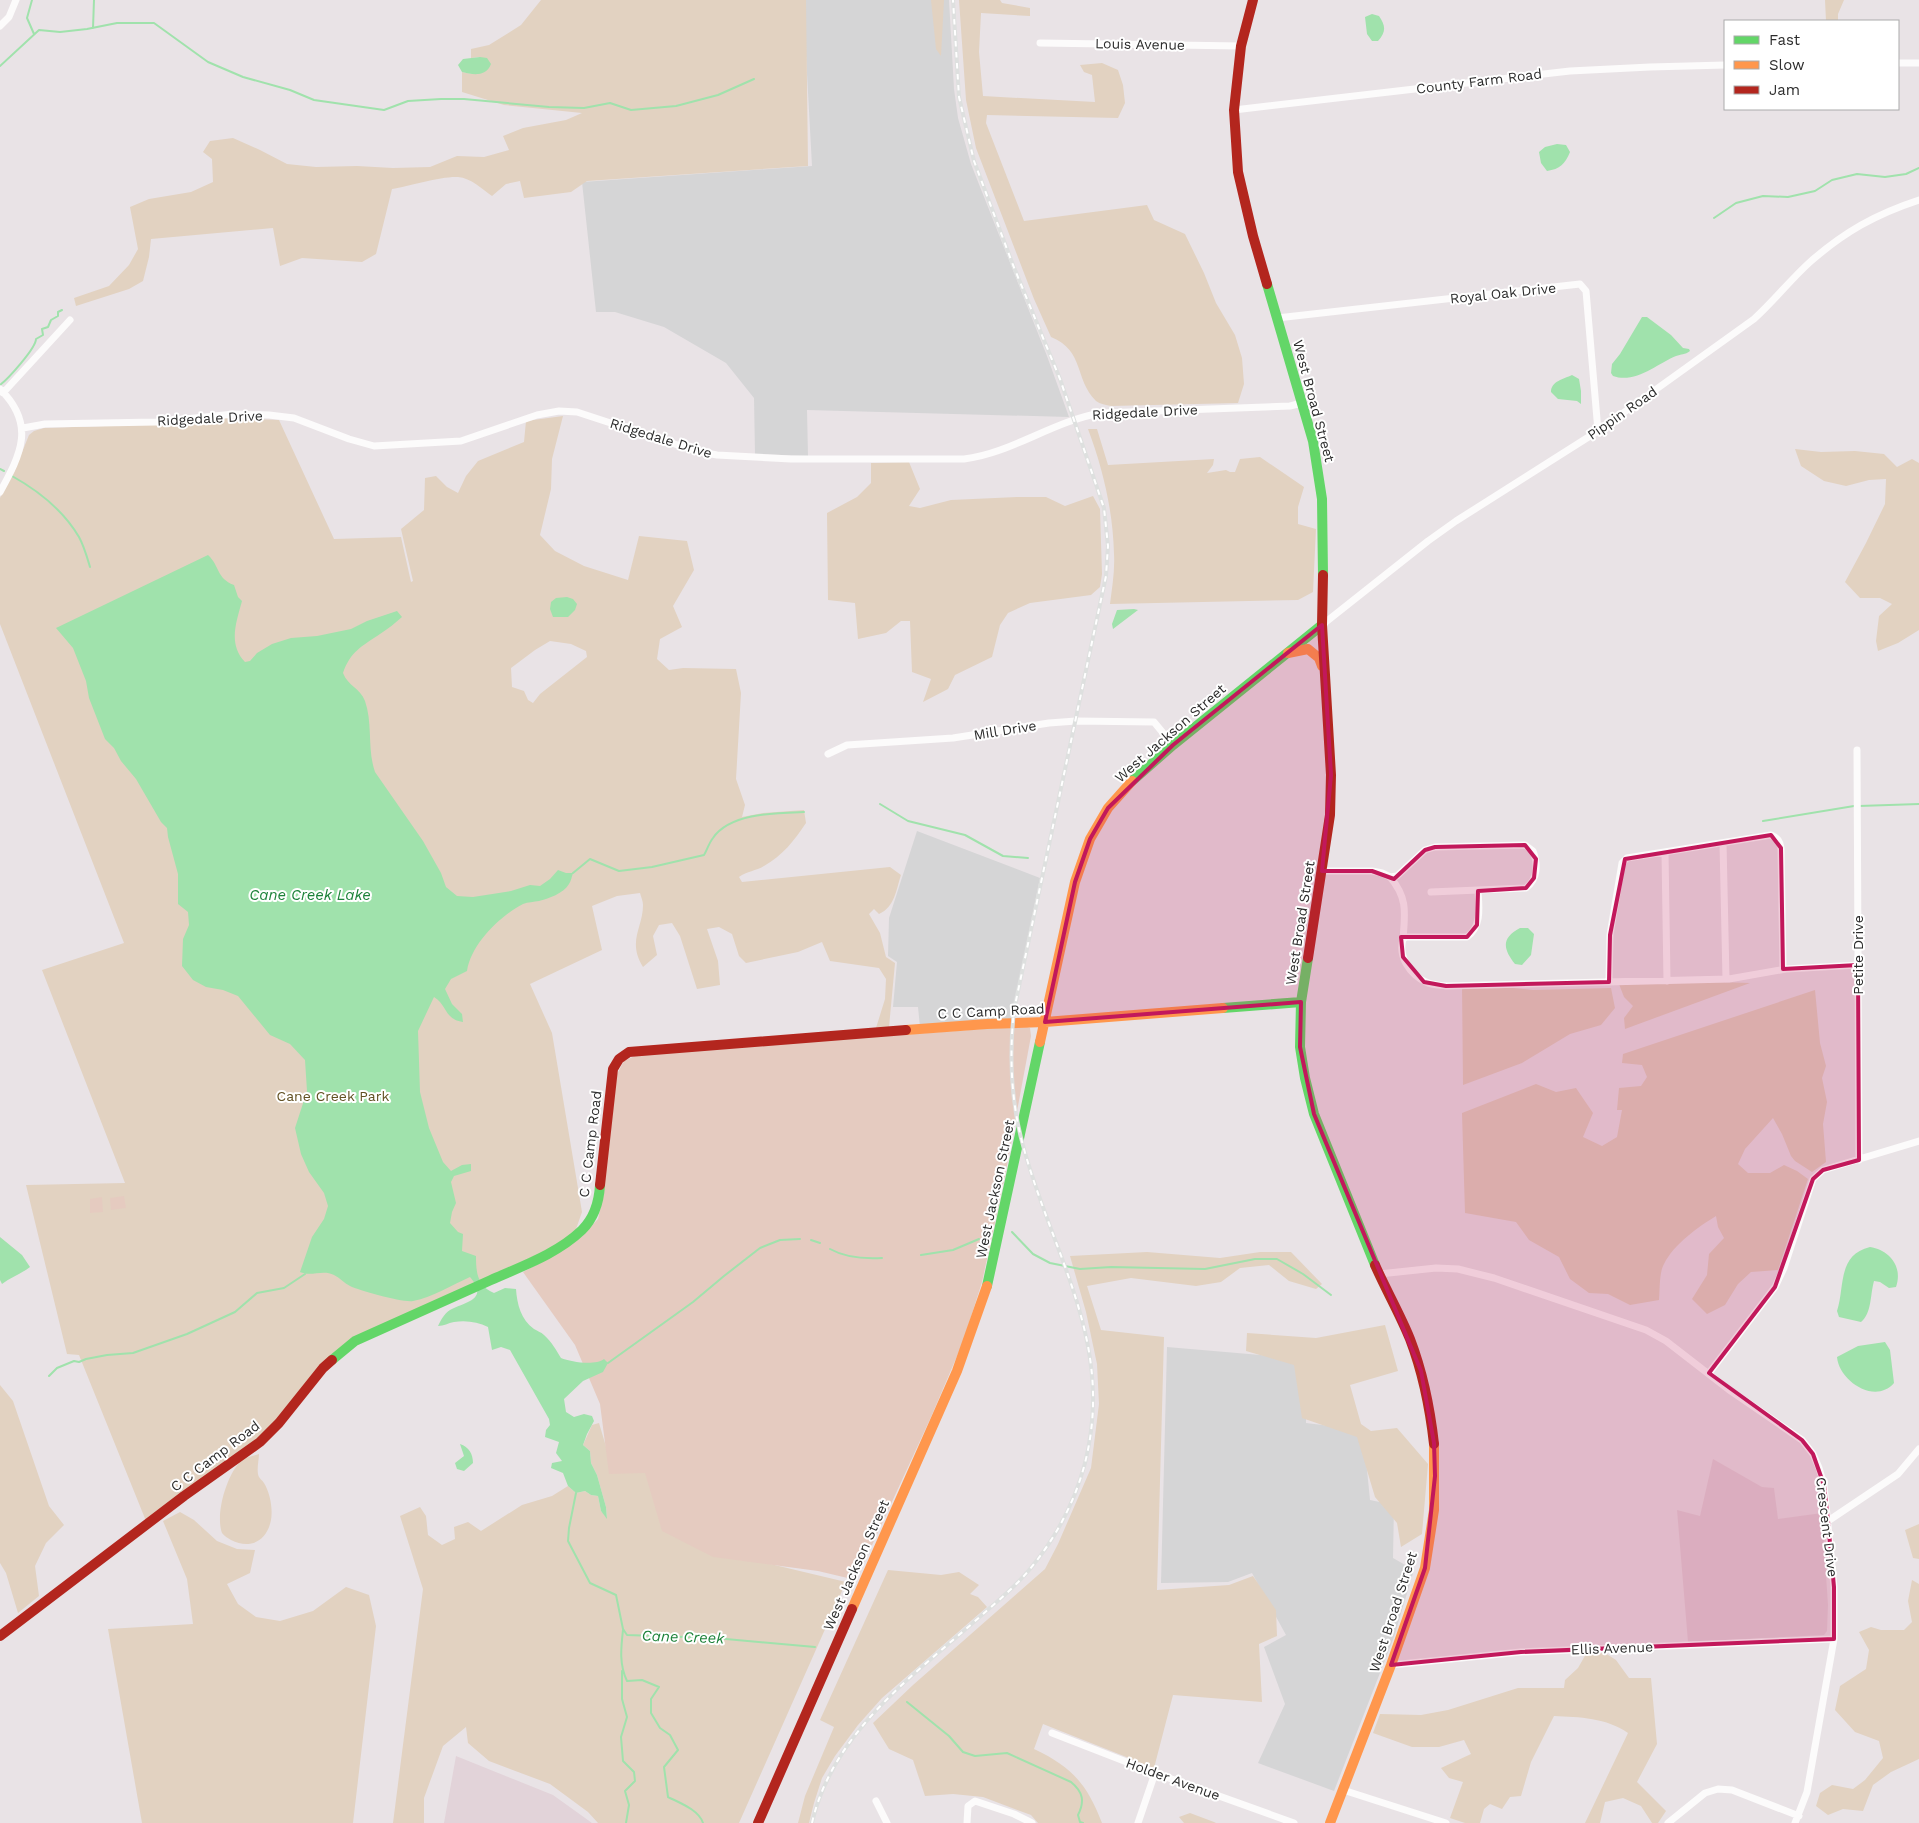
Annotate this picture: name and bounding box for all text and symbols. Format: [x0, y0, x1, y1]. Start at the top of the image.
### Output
legend [1724, 20, 1899, 110]
text: Fast [1769, 31, 1801, 49]
street label: Louis Avenue [1095, 35, 1185, 53]
text: Slow [1769, 56, 1805, 74]
street label: County Farm Road [1415, 65, 1543, 97]
text: Jam [1769, 81, 1800, 99]
street label: Royal Oak Drive [1449, 279, 1557, 307]
street label: West Broad Street [1290, 338, 1338, 464]
street label: Pippin Road [1584, 383, 1660, 443]
street label: Ridgedale Drive [1092, 401, 1198, 423]
street label: Ridgedale Drive [157, 407, 263, 429]
street label: Ridgedale Drive [608, 415, 714, 461]
street label: West Jackson Street [1111, 681, 1229, 785]
street label: Mill Drive [972, 717, 1038, 743]
street label: West Broad Street [1282, 860, 1318, 986]
water label: Cane Creek Lake [249, 886, 371, 904]
street label: Petite Drive [1850, 915, 1866, 995]
street label: C C Camp Road [937, 1000, 1045, 1022]
park label: Cane Creek Park [277, 1088, 389, 1104]
street label: C C Camp Road [576, 1090, 604, 1198]
street label: West Jackson Street [972, 1118, 1018, 1260]
street label: C C Camp Road [167, 1417, 263, 1495]
street label: Crescent Drive [1813, 1476, 1841, 1578]
street label: West Jackson Street [820, 1497, 892, 1633]
street label: West Broad Street [1366, 1550, 1420, 1674]
water label: Cane Creek [641, 1627, 725, 1647]
street label: Ellis Avenue [1571, 1639, 1653, 1657]
street label: Holder Avenue [1124, 1755, 1222, 1803]

